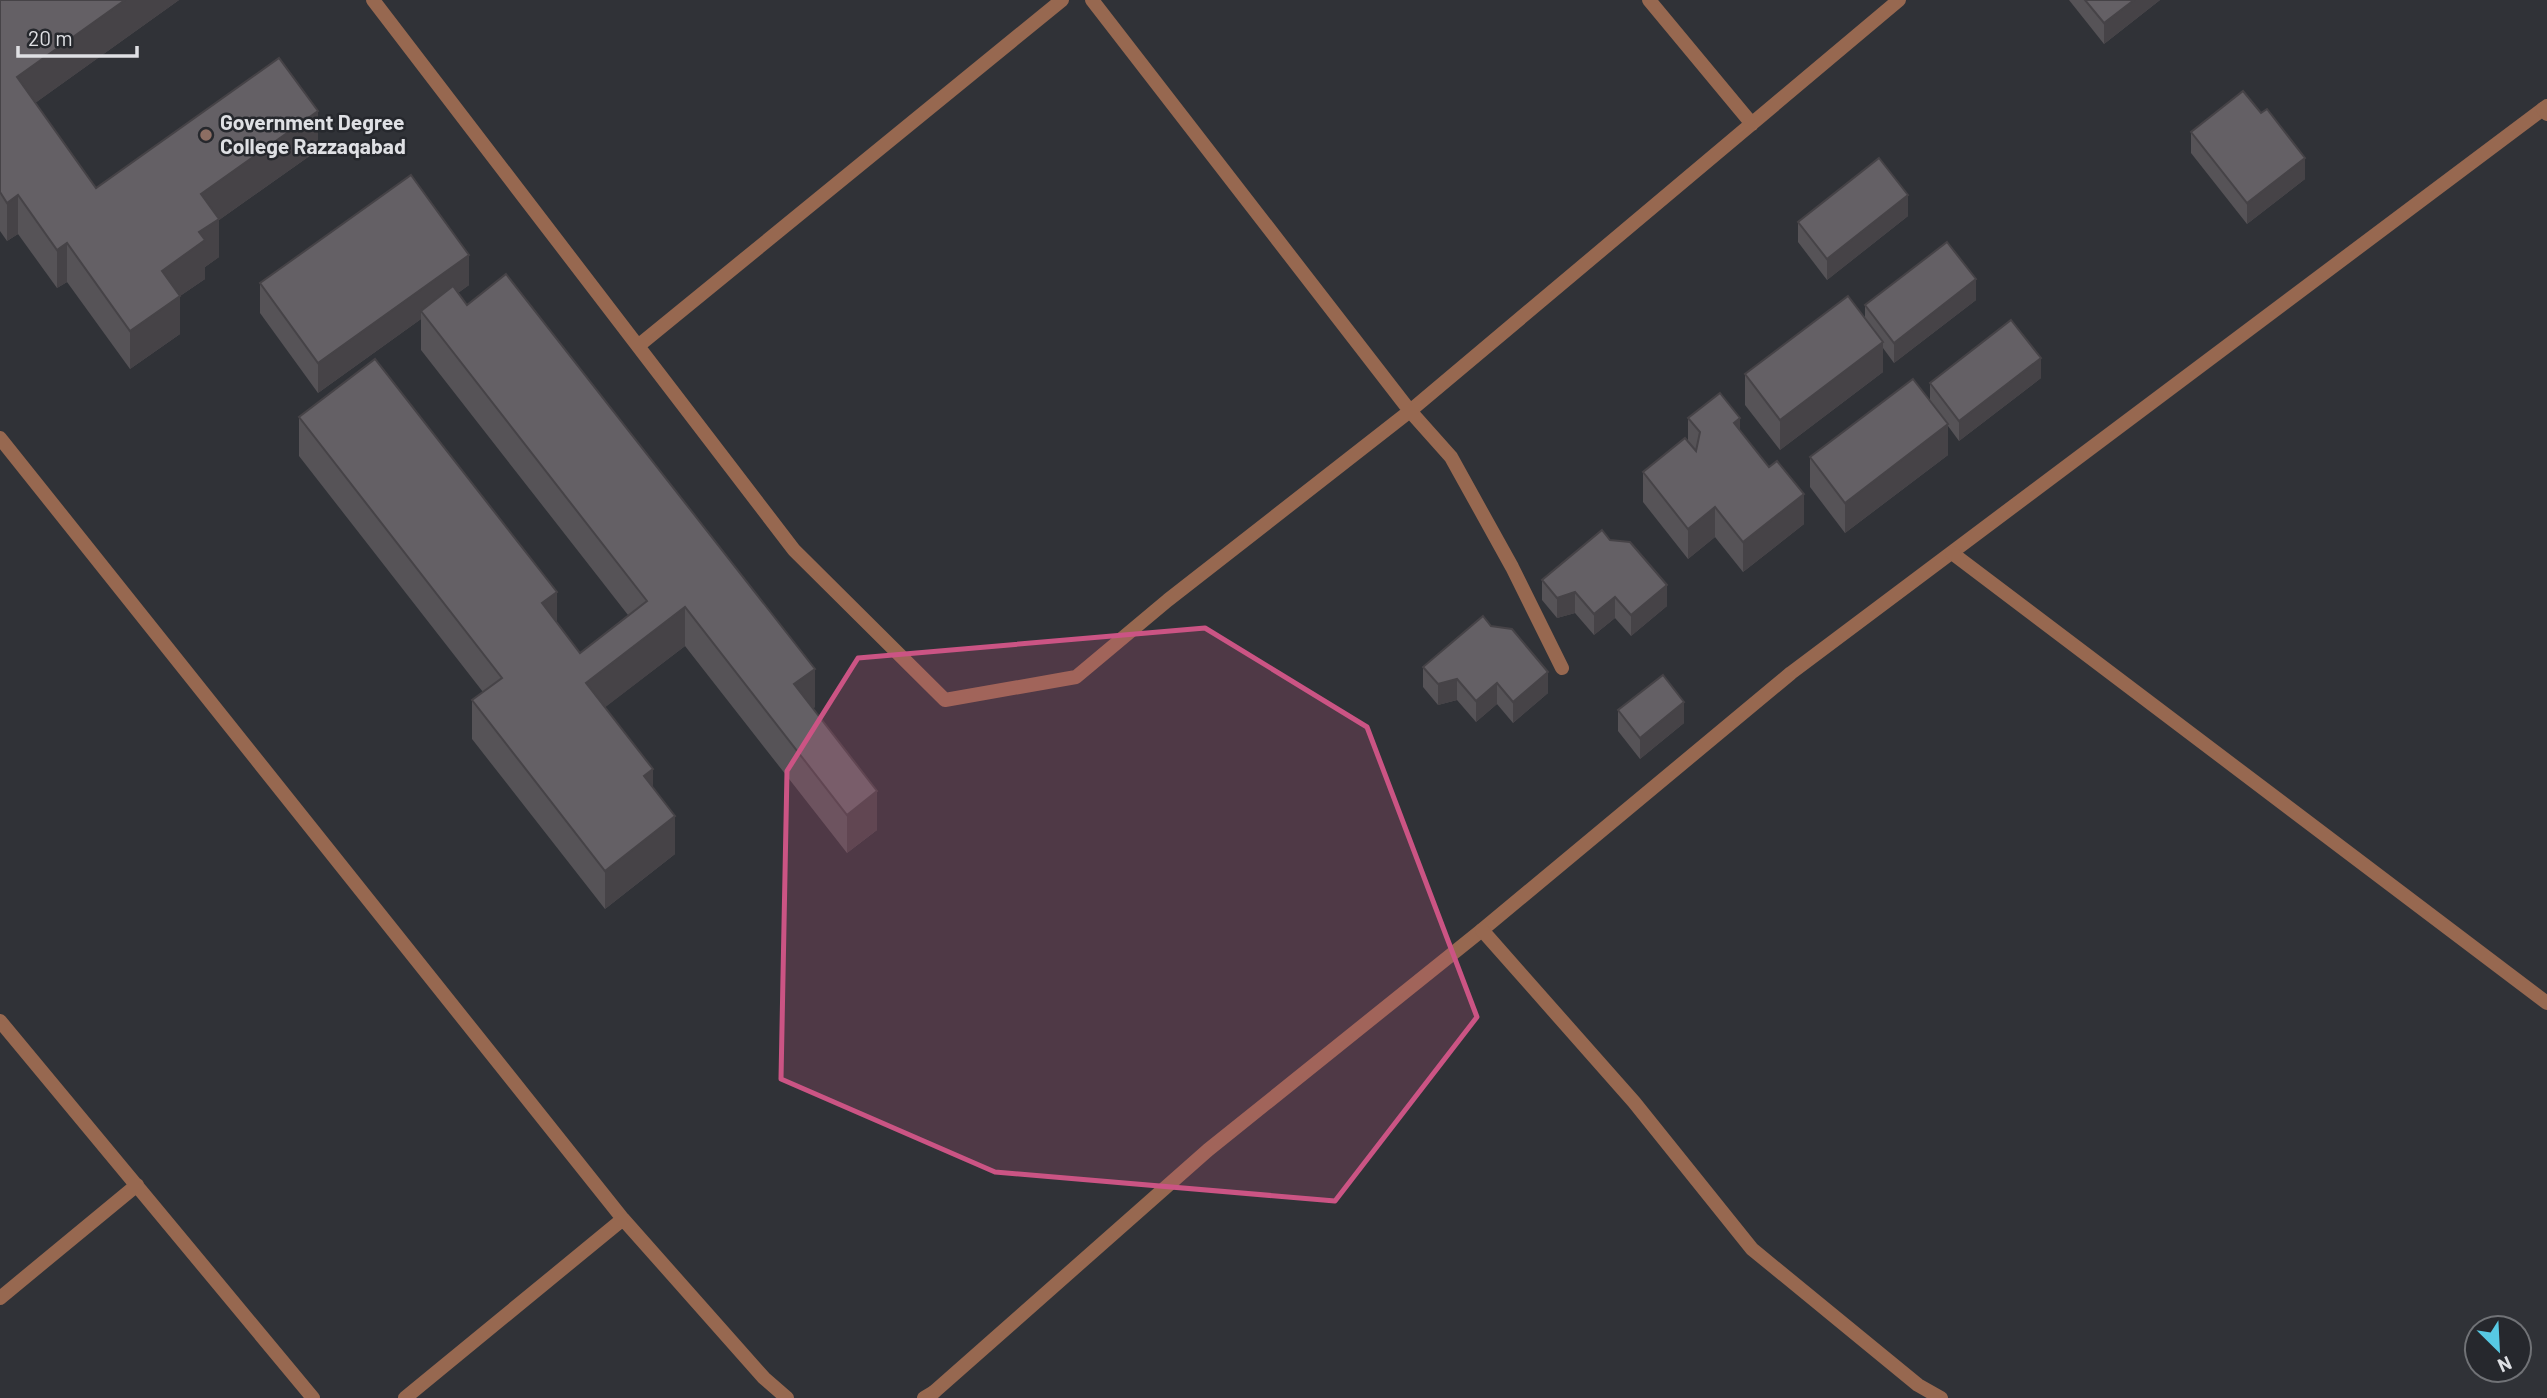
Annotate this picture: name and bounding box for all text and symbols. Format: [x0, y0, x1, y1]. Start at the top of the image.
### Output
scale bar [18, 14, 136, 58]
text: 20 m [28, 25, 73, 50]
place label: Government Degree College Razzaqabad [220, 109, 406, 158]
marker: Government Degree College Razzaqabad [198, 127, 214, 143]
north arrow [2463, 1314, 2533, 1384]
text: N [2495, 1352, 2516, 1378]

